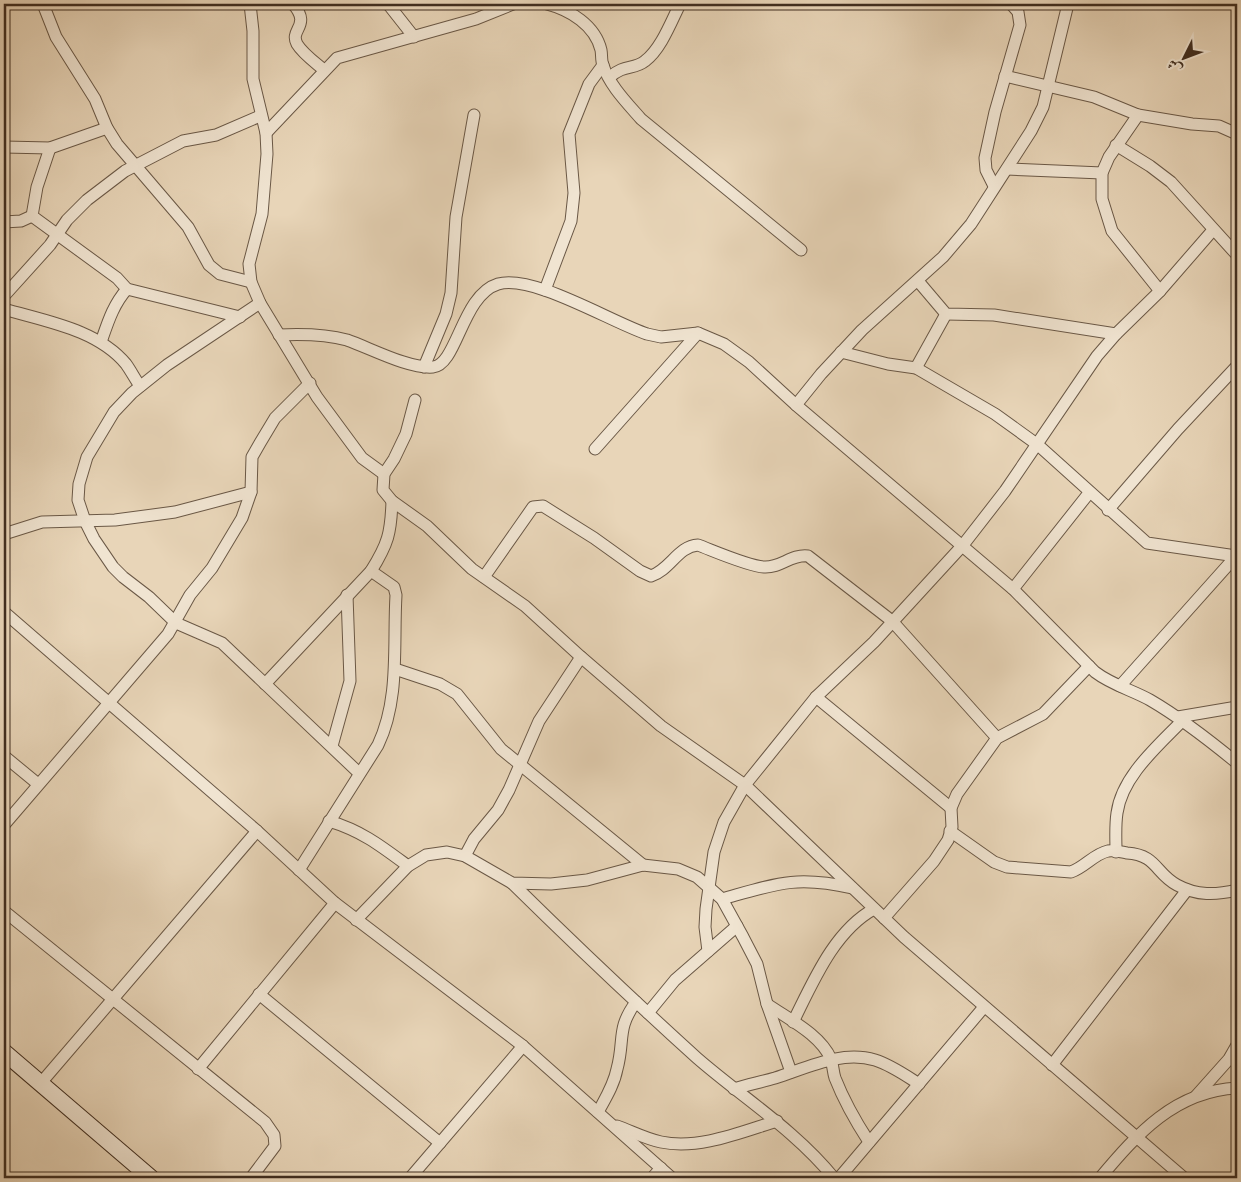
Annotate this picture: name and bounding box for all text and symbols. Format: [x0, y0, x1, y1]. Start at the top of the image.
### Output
north arrow [1158, 32, 1208, 82]
text: ش [1163, 55, 1186, 78]

